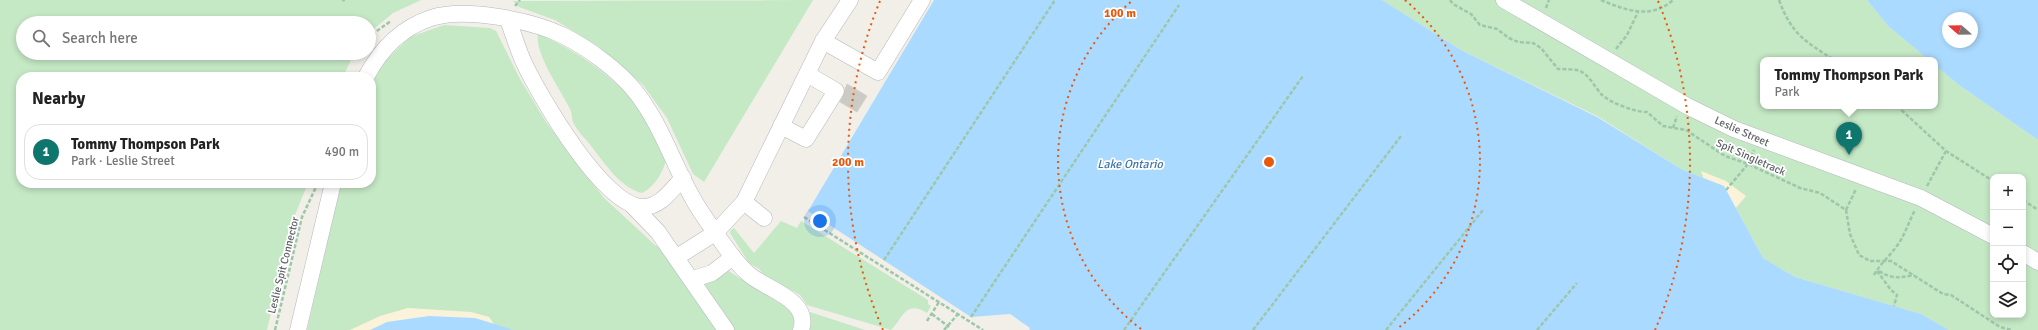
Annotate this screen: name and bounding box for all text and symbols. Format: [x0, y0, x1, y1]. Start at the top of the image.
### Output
text: 100 m [1104, 6, 1136, 21]
north arrow [1942, 12, 1978, 48]
search box [16, 16, 376, 60]
icon: search [30, 27, 52, 49]
text: Search here [62, 29, 138, 47]
popup [1760, 57, 1938, 109]
text: Tommy Thompson Park [1775, 66, 1923, 84]
text: Park [1775, 84, 1800, 100]
text: Nearby [32, 88, 85, 109]
street label: Leslie Street [1712, 114, 1771, 149]
pin: 1 [1836, 122, 1862, 155]
text: Tommy Thompson Park [71, 135, 220, 153]
street label: Spit Singletrack [1714, 136, 1788, 179]
text: 1 [42, 144, 50, 160]
text: 490 m [325, 144, 359, 160]
text: Park · Leslie Street [71, 153, 175, 169]
text: 200 m [832, 155, 864, 170]
centre of rings [1262, 155, 1276, 169]
water label: Lake Ontario [1097, 157, 1164, 172]
map controls [1990, 174, 2026, 318]
button: + [1990, 174, 2026, 210]
button: − [1990, 210, 2026, 246]
your location [810, 211, 830, 231]
street label: Leslie Spit Connector [265, 215, 302, 315]
button: locate [1990, 246, 2026, 282]
button: layers [1990, 282, 2026, 318]

